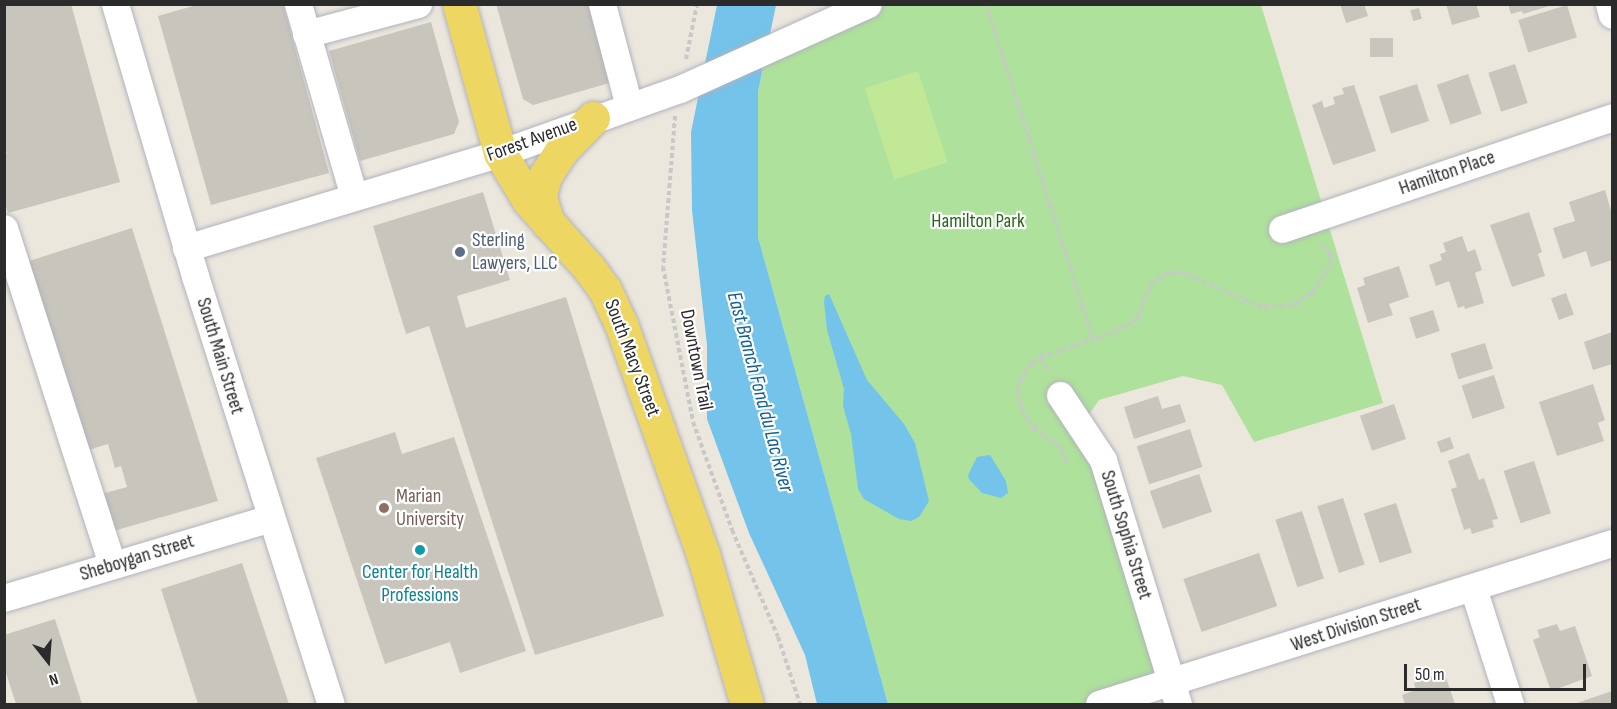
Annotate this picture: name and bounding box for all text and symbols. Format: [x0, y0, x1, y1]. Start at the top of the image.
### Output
street label: Forest Avenue [484, 113, 580, 167]
street label: Hamilton Place [1396, 145, 1498, 201]
park label: Hamilton Park [931, 209, 1025, 233]
place label: Sterling Lawyers, LLC [472, 228, 558, 275]
marker: Sterling Lawyers, LLC [453, 245, 467, 259]
water label: East Branch Fond du Lac River [721, 289, 799, 495]
street label: South Main Street [191, 295, 249, 417]
street label: South Macy Street [599, 296, 665, 420]
street label: Downtown Trail [674, 308, 718, 412]
street label: South Sophia Street [1095, 468, 1157, 602]
place label: Marian University [396, 484, 464, 531]
marker: Marian University [377, 501, 391, 515]
street label: Sheboygan Street [77, 529, 197, 587]
marker: Center for Health Professions [413, 543, 427, 557]
place label: Center for Health Professions [362, 560, 478, 607]
street label: West Division Street [1288, 593, 1424, 657]
north arrow [18, 631, 78, 691]
scale bar [1407, 652, 1588, 690]
text: 50 m [1415, 664, 1445, 685]
text: N [47, 668, 60, 689]

